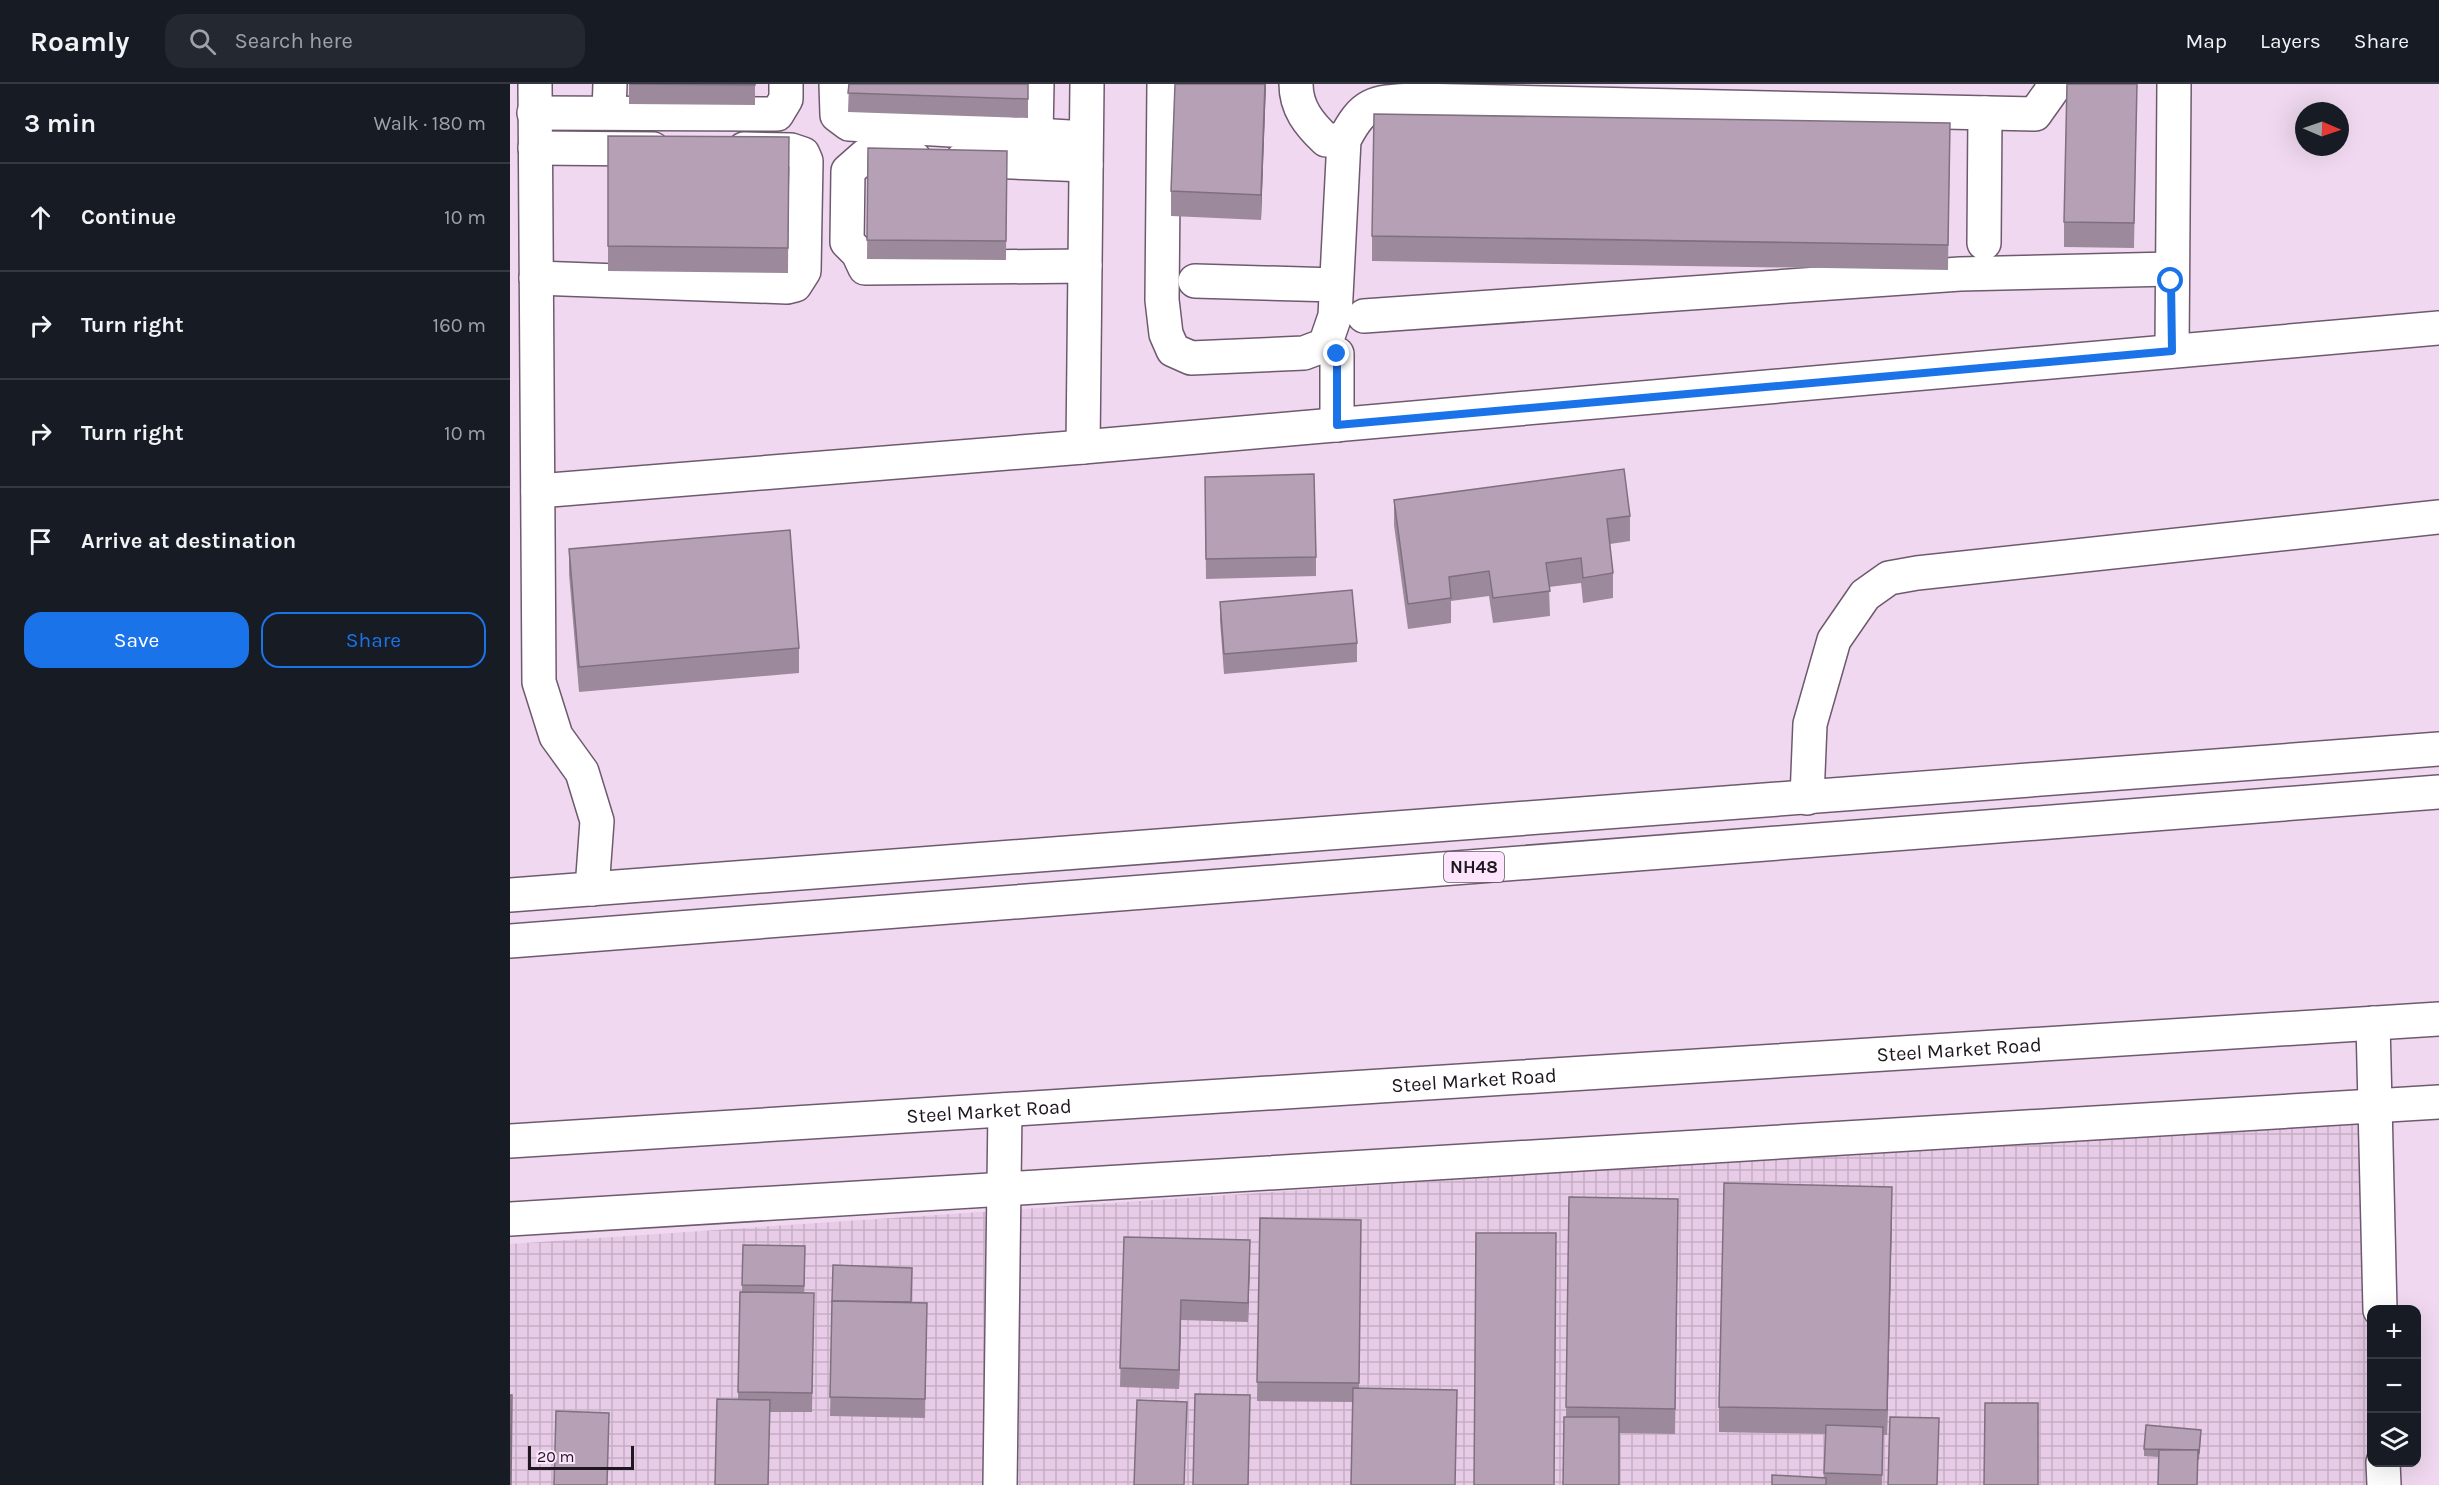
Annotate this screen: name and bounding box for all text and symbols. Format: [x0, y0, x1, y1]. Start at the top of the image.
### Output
search box [165, 14, 585, 68]
text: Roamly [30, 25, 129, 58]
icon: search [186, 25, 219, 58]
text: Search here [234, 28, 353, 54]
text: Map [2185, 29, 2227, 53]
text: Layers [2260, 29, 2321, 53]
text: Share [2354, 29, 2409, 53]
north arrow [2295, 102, 2349, 156]
text: 3 min [24, 108, 96, 139]
text: Walk · 180 m [374, 112, 486, 135]
icon: ahead [24, 201, 57, 234]
text: Continue [81, 204, 176, 230]
text: 10 m [444, 206, 486, 229]
route start [2157, 267, 2183, 293]
icon: right [24, 309, 57, 342]
text: Turn right [81, 312, 184, 338]
text: 160 m [433, 314, 486, 337]
route end [1323, 340, 1349, 366]
icon: right [24, 417, 57, 450]
text: Turn right [81, 420, 184, 446]
text: 10 m [444, 422, 486, 445]
icon: arrive [24, 525, 57, 558]
text: Arrive at destination [81, 528, 296, 554]
button: Save [24, 612, 249, 668]
button: Share [261, 612, 486, 668]
road number: NH48 [1444, 852, 1504, 882]
street label: Steel Market Road [1876, 1033, 2043, 1067]
street label: Steel Market Road [1391, 1064, 1557, 1097]
street label: Steel Market Road [906, 1094, 1072, 1128]
map controls [2367, 1305, 2421, 1467]
button: + [2367, 1305, 2421, 1359]
button: − [2367, 1359, 2421, 1413]
button: layers [2367, 1413, 2421, 1467]
scale bar [528, 1443, 634, 1470]
text: 20 m [537, 1447, 575, 1466]

